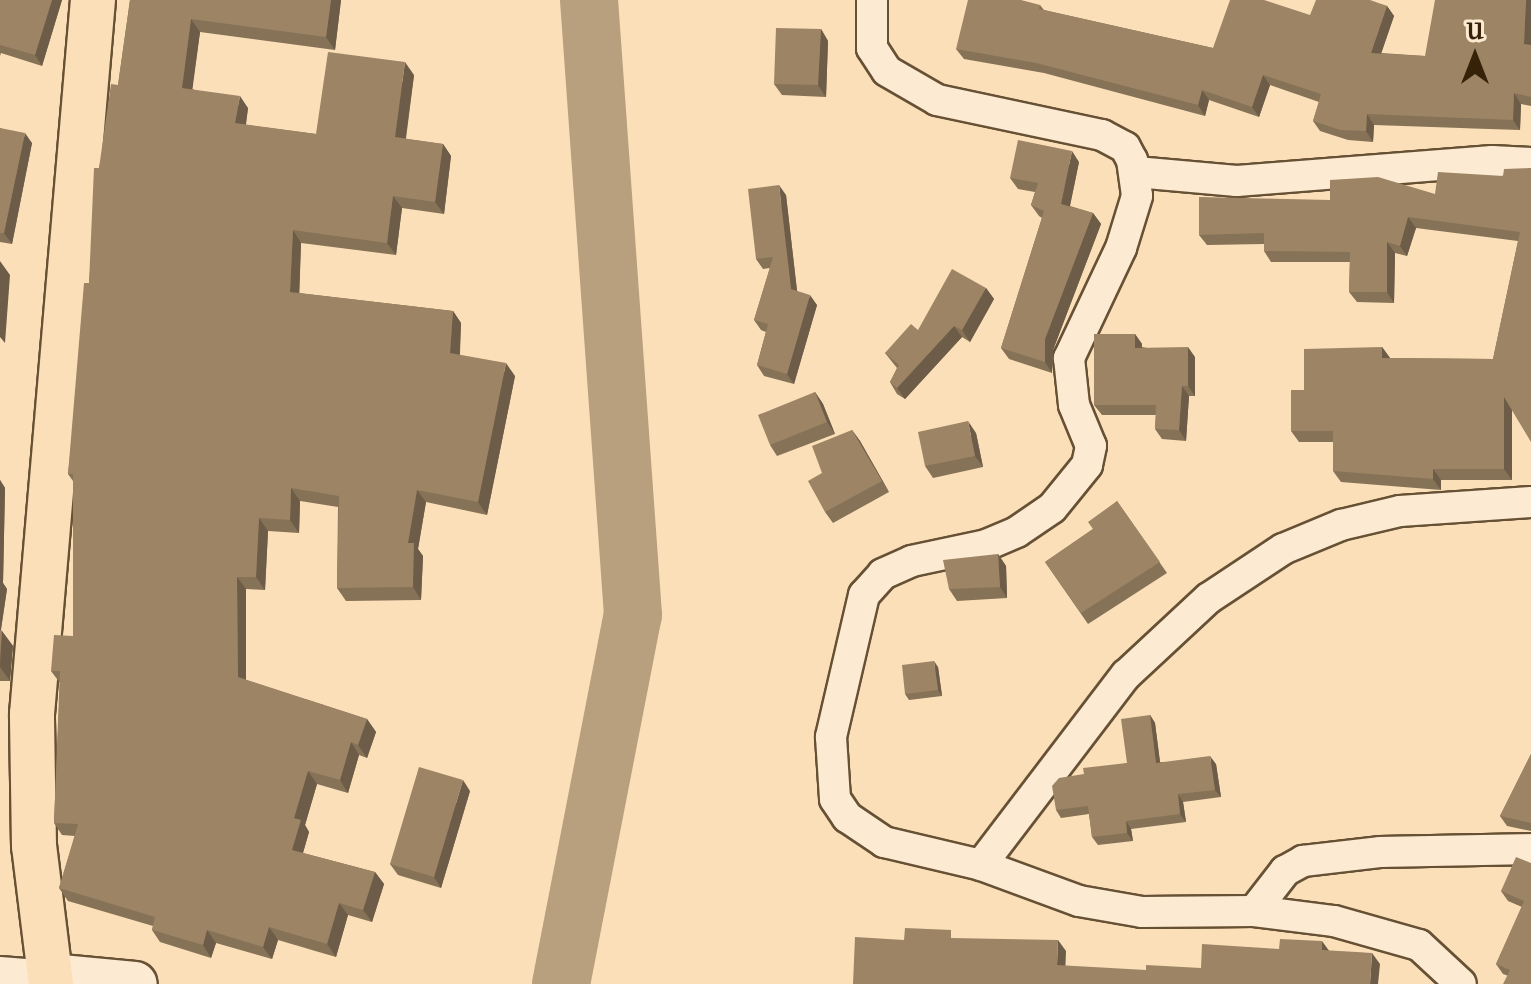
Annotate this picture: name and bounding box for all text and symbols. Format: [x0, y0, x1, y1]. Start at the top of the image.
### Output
north arrow [1435, 16, 1515, 96]
text: U [1466, 19, 1484, 45]

